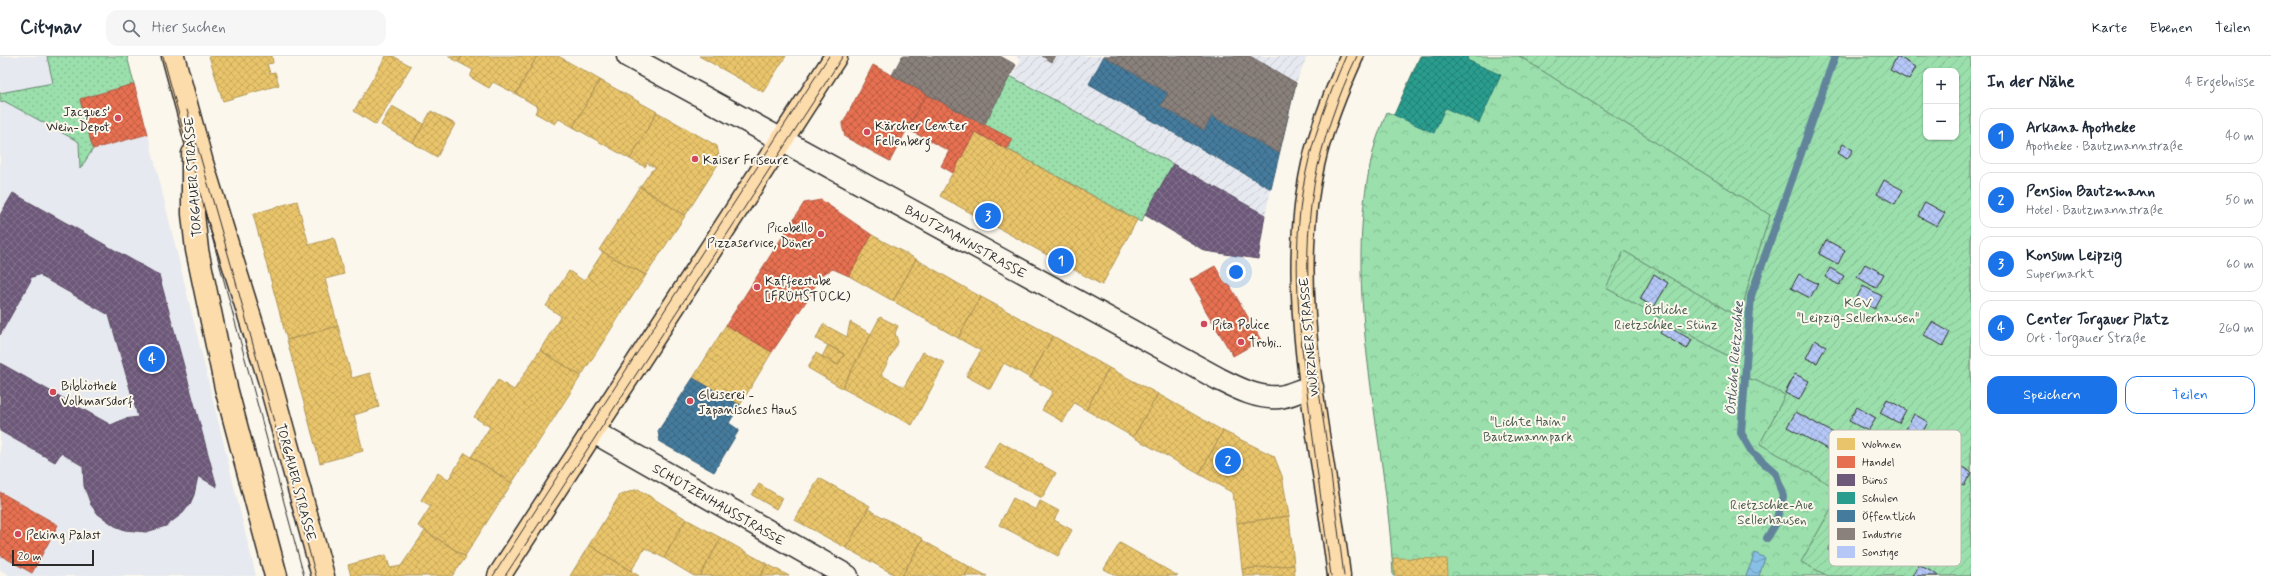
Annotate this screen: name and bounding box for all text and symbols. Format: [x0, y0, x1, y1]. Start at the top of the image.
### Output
search box [106, 10, 386, 46]
text: Citynav [20, 15, 82, 40]
icon: search [120, 17, 142, 39]
text: Hier suchen [152, 18, 226, 38]
text: Karte [2092, 19, 2127, 37]
text: Ebenen [2149, 19, 2193, 37]
text: Teilen [2215, 19, 2251, 37]
map controls [1923, 68, 1959, 140]
button: + [1923, 68, 1959, 104]
text: In der Nähe [1987, 71, 2075, 93]
text: 4 Ergebnisse [2185, 74, 2255, 91]
place label: Jacques’ Wein-Depot [46, 104, 110, 136]
button: − [1923, 104, 1959, 140]
marker: Jacques’ Wein-Depot [113, 113, 123, 123]
street label: TORGAUER STRASSE [181, 116, 206, 238]
place label: Kärcher Center Fellenberg [875, 118, 967, 152]
text: Arkana Apotheke [2026, 118, 2136, 138]
marker: Kärcher Center Fellenberg [862, 127, 872, 137]
text: 1 [1998, 128, 2004, 145]
text: 40 m [2225, 128, 2254, 145]
text: Apotheke · Bautzmannstraße [2026, 138, 2183, 155]
place label: Kaiser Friseure [703, 152, 789, 169]
marker: Kaiser Friseure [690, 154, 700, 164]
text: Pension Bautzmann [2026, 182, 2155, 202]
text: 2 [1998, 192, 2004, 209]
text: 50 m [2225, 192, 2254, 209]
pin: 3 [975, 201, 1001, 231]
street label: BAUTZMANNSTRASSE [901, 202, 1029, 283]
text: Hotel · Bautzmannstraße [2026, 202, 2163, 219]
place label: Picobello Pizzaservice, Döner [707, 220, 814, 252]
marker: Picobello Pizzaservice, Döner [816, 229, 826, 239]
pin: 1 [1048, 246, 1074, 276]
text: Konsum Leipzig [2026, 246, 2122, 266]
text: 3 [1998, 256, 2004, 273]
text: 60 m [2226, 256, 2254, 273]
your location [1226, 262, 1246, 282]
text: Supermarkt [2026, 266, 2094, 283]
place label: Kaffeestube [FRÜHSTÜCK) [765, 273, 851, 305]
street label: WURZNER STRASSE [1296, 277, 1323, 397]
marker: Kaffeestube [FRÜHSTÜCK) [752, 282, 762, 292]
park label: KGV "Leipzig-Sellerhausen" [1797, 295, 1919, 328]
water label: Östliche Rietzschke [1722, 299, 1748, 416]
park label: Östliche Rietzschke - Stünz [1614, 302, 1718, 334]
text: Center Torgauer Platz [2026, 310, 2169, 330]
place label: Pita Police [1212, 317, 1270, 334]
marker: Pita Police [1199, 319, 1209, 329]
text: 4 [1997, 320, 2005, 337]
text: 260 m [2219, 320, 2254, 337]
text: Ort · Torgauer Straße [2026, 330, 2146, 347]
place label: Trobi.. [1249, 335, 1282, 352]
marker: Trobi.. [1236, 337, 1246, 347]
pin: 4 [139, 344, 165, 374]
button: Speichern [1987, 376, 2117, 414]
button: Teilen [2125, 376, 2255, 414]
place label: Bibliothek Volkmarsdorf [61, 378, 133, 410]
marker: Bibliothek Volkmarsdorf [48, 387, 58, 397]
place label: Gleiserei - Japanisches Haus [698, 387, 797, 419]
marker: Gleiserei - Japanisches Haus [685, 396, 695, 406]
park label: "Lichte Hain" Bautzmannpark [1483, 414, 1573, 446]
street label: TORGAUER STRASSE [272, 422, 319, 543]
legend [1829, 430, 1961, 566]
text: Wohnen [1862, 438, 1901, 452]
pin: 2 [1215, 446, 1241, 476]
text: Handel [1862, 456, 1895, 470]
street label: SCHÜTZENHAUSSTRASSE [649, 460, 787, 550]
text: Büros [1862, 474, 1888, 488]
text: Schulen [1862, 492, 1898, 506]
park label: Rietzschke-Aue Sellerhausen [1730, 497, 1814, 529]
text: Öffentlich [1862, 510, 1916, 524]
place label: Peking Palast [26, 527, 101, 544]
text: Industrie [1862, 528, 1902, 542]
marker: Peking Palast [13, 529, 23, 539]
text: Sonstige [1862, 546, 1899, 560]
scale bar [12, 548, 94, 567]
text: 20 m [18, 550, 41, 564]

